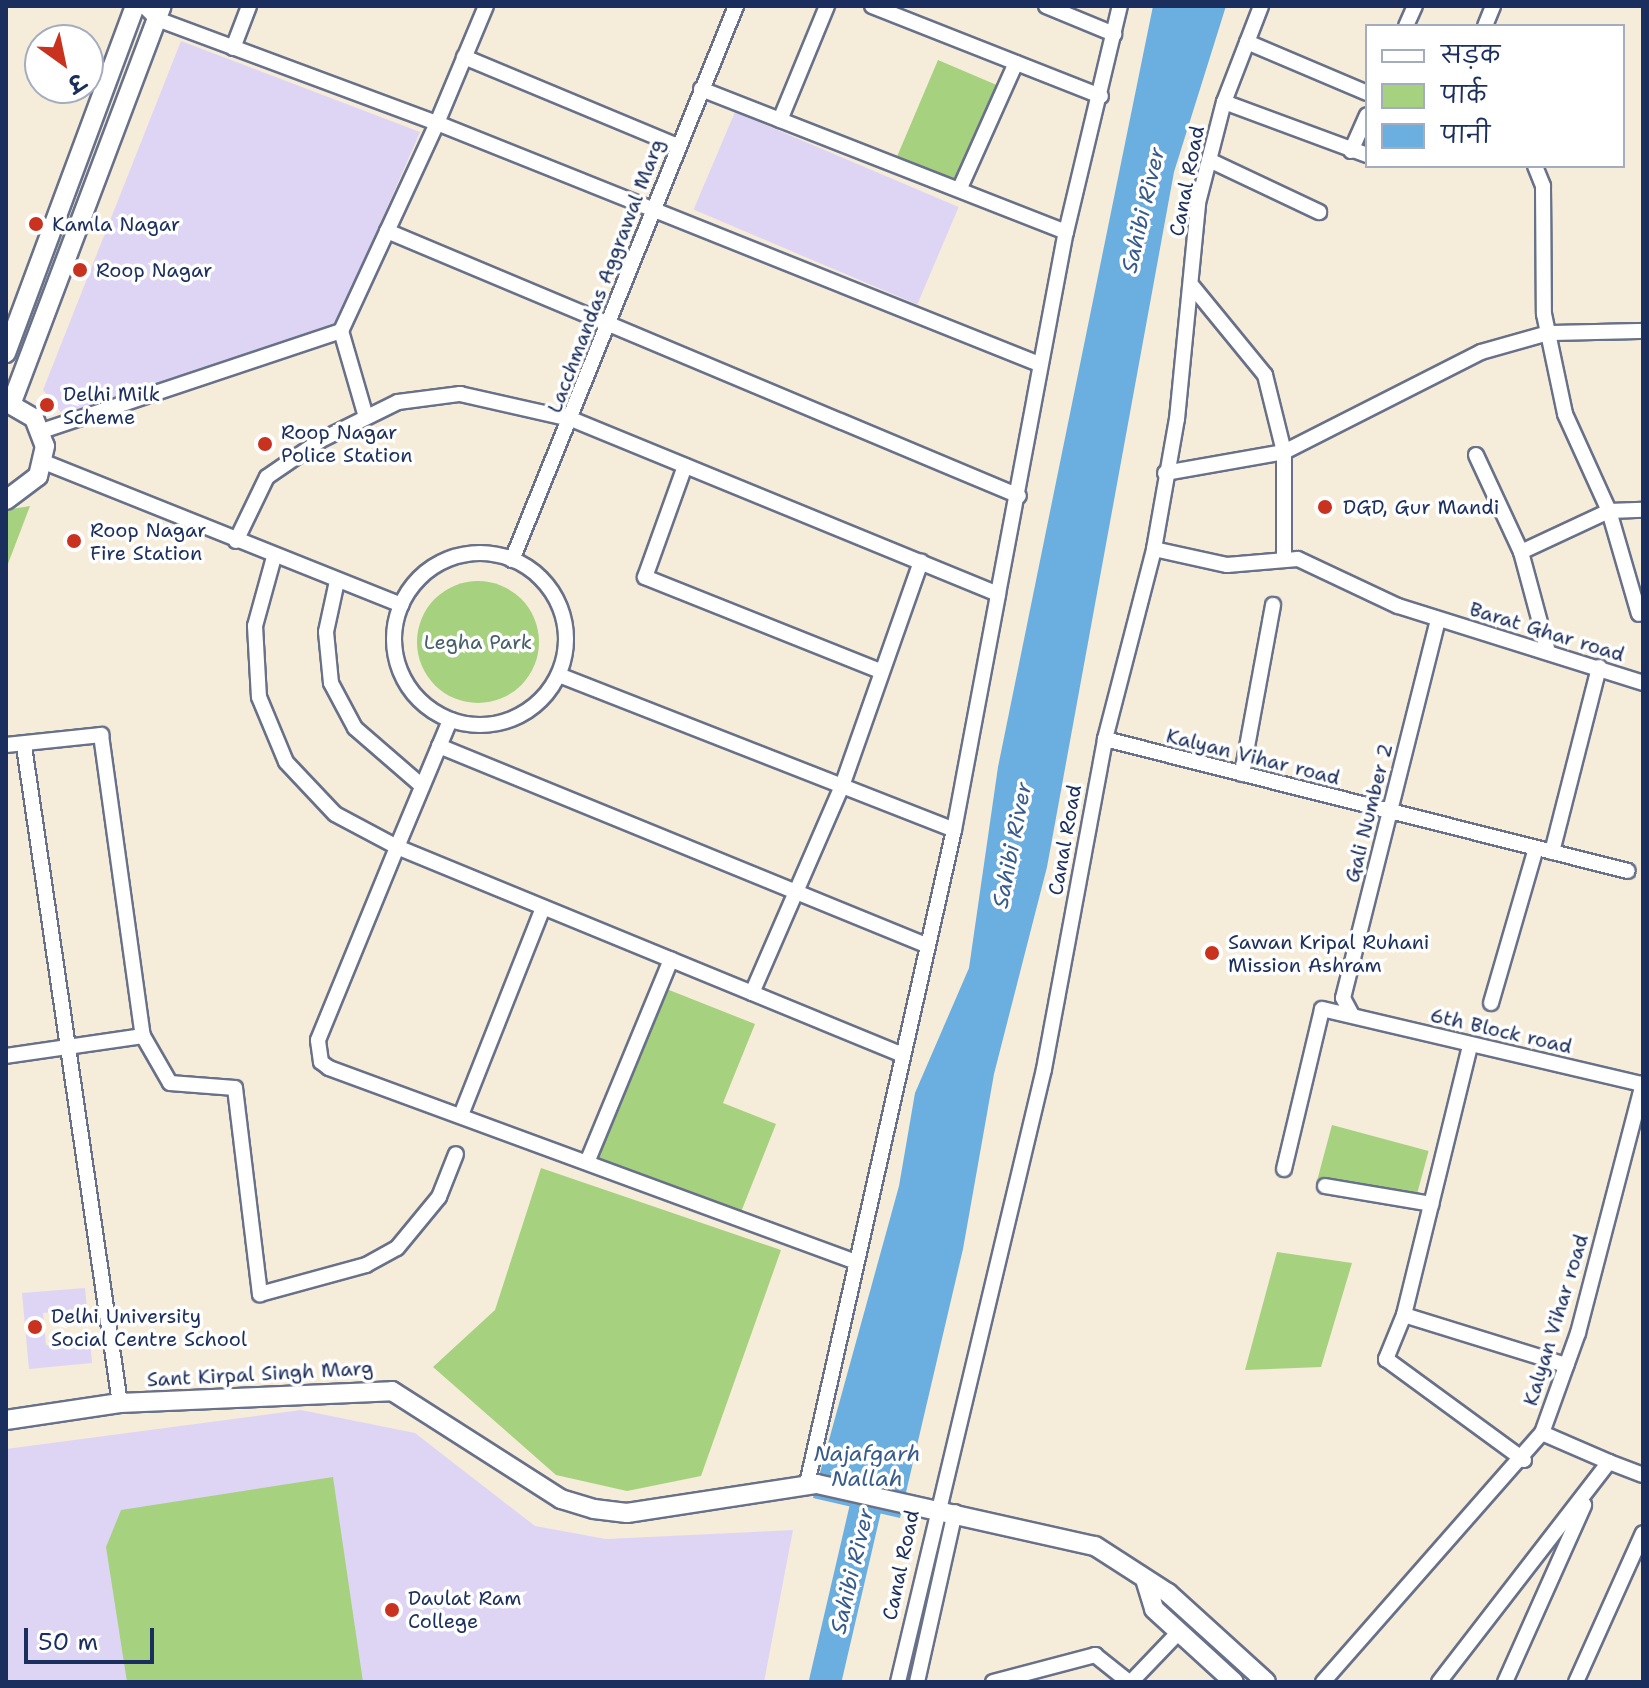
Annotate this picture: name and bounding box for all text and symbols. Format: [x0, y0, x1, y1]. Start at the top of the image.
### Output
north arrow [24, 24, 104, 104]
legend [1365, 24, 1625, 168]
text: सड़क [1441, 39, 1500, 71]
text: उ [62, 67, 90, 99]
text: पार्क [1441, 79, 1486, 111]
text: पानी [1441, 119, 1490, 151]
street label: Canal Road [1165, 124, 1209, 238]
street label: Lacchmandas Aggrawal Marg [543, 136, 669, 416]
water label: Sahibi River [1116, 145, 1170, 275]
place label: Kamla Nagar [52, 212, 180, 236]
marker: Kamla Nagar [27, 215, 45, 233]
place label: Roop Nagar [96, 258, 213, 282]
marker: Roop Nagar [71, 261, 89, 279]
place label: Delhi Milk Scheme [63, 382, 160, 429]
marker: Delhi Milk Scheme [38, 396, 56, 414]
place label: Roop Nagar Police Station [281, 420, 413, 467]
marker: Roop Nagar Police Station [256, 435, 274, 453]
place label: DGD, Gur Mandi [1343, 495, 1499, 519]
marker: DGD, Gur Mandi [1314, 496, 1336, 518]
place label: Roop Nagar Fire Station [90, 518, 207, 565]
marker: Roop Nagar Fire Station [65, 532, 83, 550]
street label: Barat Ghar road [1467, 597, 1627, 667]
park label: Legha Park [424, 630, 532, 654]
street label: Kalyan Vihar road [1164, 724, 1342, 790]
street label: Gali Number 2 [1340, 741, 1398, 885]
water label: Sahibi River [987, 780, 1037, 910]
street label: Canal Road [1043, 783, 1087, 897]
place label: Sawan Kripal Ruhani Mission Ashram [1228, 930, 1430, 977]
marker: Sawan Kripal Ruhani Mission Ashram [1203, 944, 1221, 962]
street label: 6th Block road [1428, 1003, 1574, 1059]
street label: Kalyan Vihar road [1518, 1231, 1594, 1409]
place label: Delhi University Social Centre School [51, 1304, 247, 1351]
marker: Delhi University Social Centre School [26, 1318, 44, 1336]
street label: Sant Kirpal Singh Marg [146, 1356, 374, 1392]
water label: Najafgarh Nallah [813, 1440, 921, 1492]
water label: Sahibi River [825, 1506, 879, 1636]
street label: Canal Road [878, 1508, 924, 1622]
place label: Daulat Ram College [408, 1586, 521, 1633]
marker: Daulat Ram College [383, 1601, 401, 1619]
scale bar [28, 1612, 158, 1662]
text: 50 m [38, 1626, 98, 1658]

